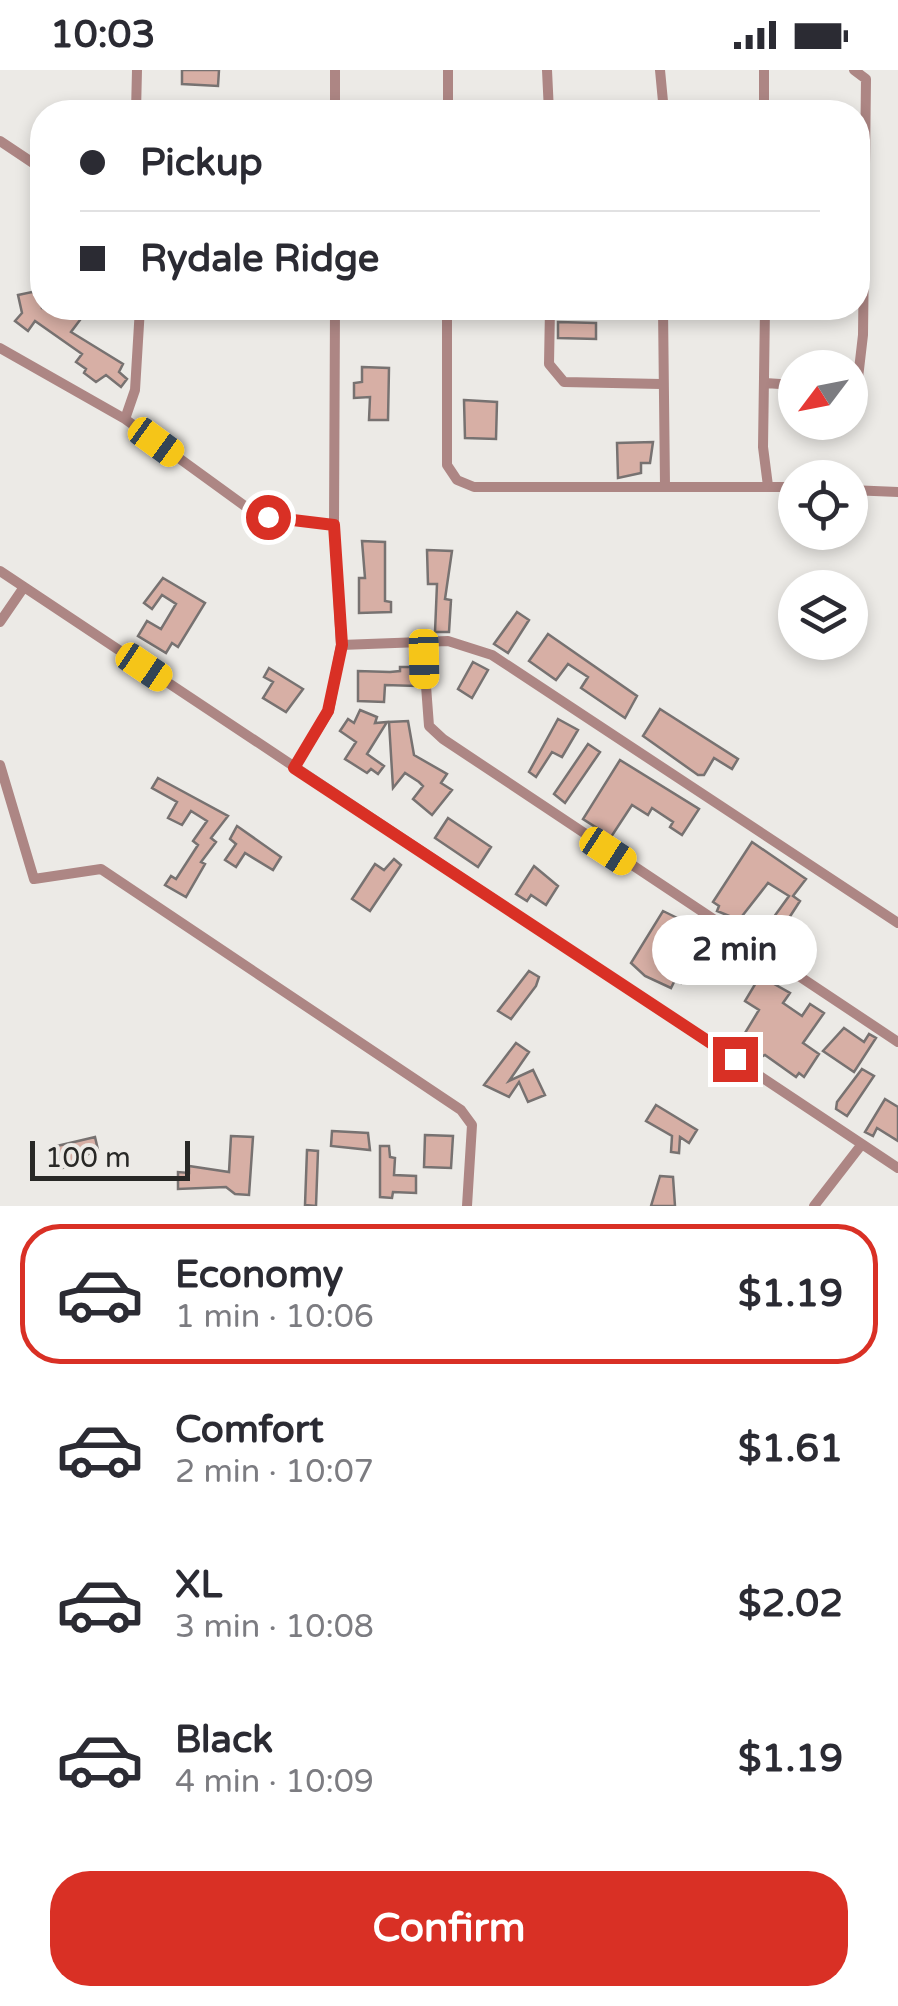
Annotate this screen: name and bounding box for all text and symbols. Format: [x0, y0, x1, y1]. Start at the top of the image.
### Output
text: 10:03 [50, 12, 155, 58]
text: Pickup [140, 140, 263, 186]
text: Rydale Ridge [140, 236, 379, 282]
north arrow [778, 350, 868, 440]
map controls [778, 350, 868, 660]
car [123, 412, 189, 472]
button: locate [778, 460, 868, 550]
route start [246, 495, 291, 540]
button: layers [778, 570, 868, 660]
car [408, 629, 440, 689]
car [111, 638, 177, 696]
car [575, 822, 641, 880]
callout: 2 min [652, 914, 818, 984]
text: 2 min [692, 931, 777, 969]
route end [713, 1037, 758, 1082]
scale bar [30, 1136, 190, 1180]
text: 100 m [45, 1141, 131, 1175]
icon: car [55, 1249, 145, 1339]
text: Economy [175, 1252, 343, 1298]
text: $1.19 [738, 1271, 843, 1317]
text: 1 min · 10:06 [175, 1298, 374, 1336]
icon: car [55, 1404, 145, 1494]
text: Comfort [175, 1407, 324, 1453]
text: $1.61 [738, 1426, 843, 1472]
text: 2 min · 10:07 [175, 1453, 374, 1491]
icon: car [55, 1559, 145, 1649]
text: XL [175, 1562, 222, 1608]
text: $2.02 [738, 1581, 843, 1627]
text: 3 min · 10:08 [175, 1608, 374, 1646]
icon: car [55, 1714, 145, 1804]
text: Black [175, 1717, 273, 1763]
text: $1.19 [738, 1736, 843, 1782]
text: 4 min · 10:09 [175, 1763, 374, 1801]
button: Confirm [50, 1871, 848, 1986]

